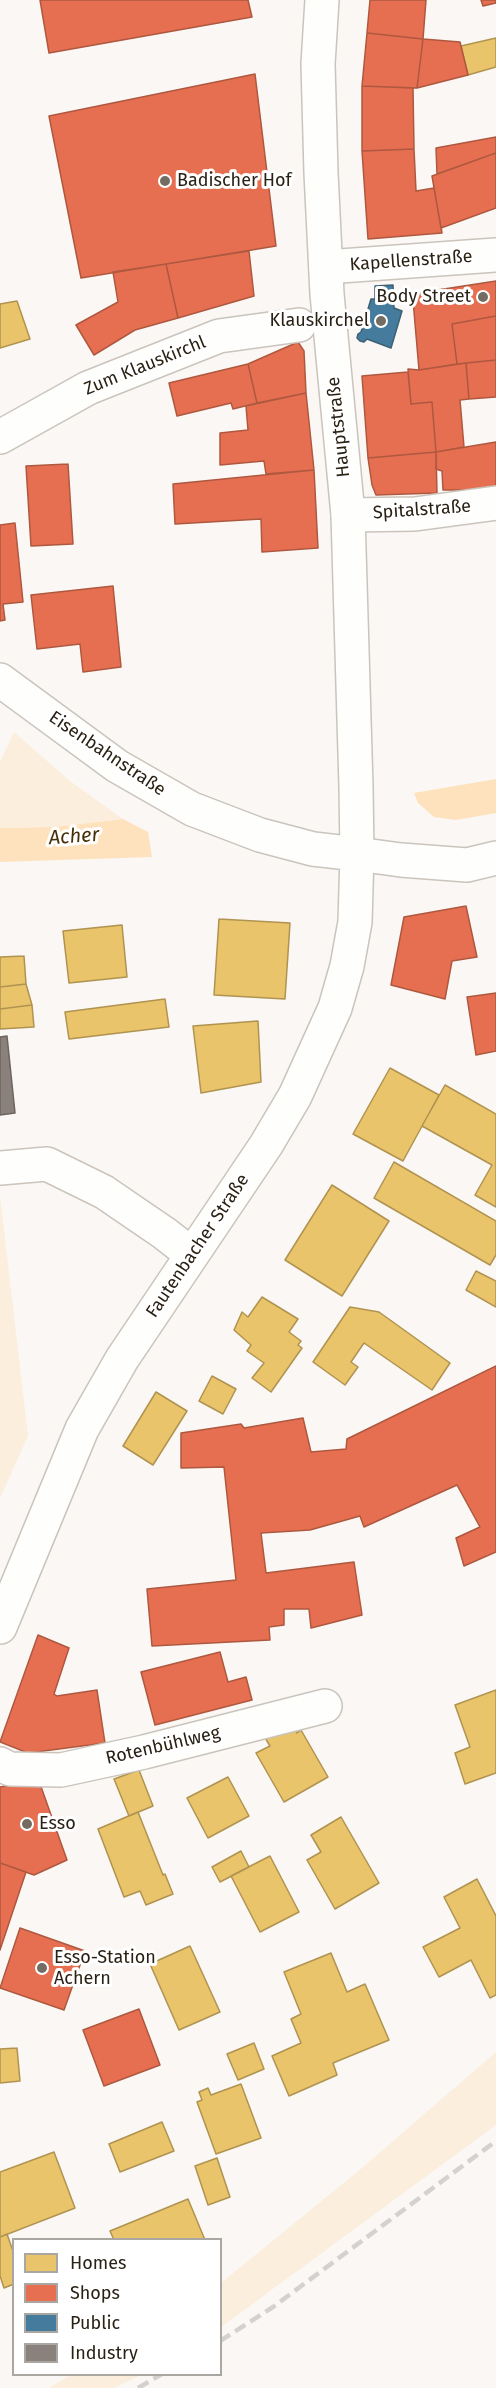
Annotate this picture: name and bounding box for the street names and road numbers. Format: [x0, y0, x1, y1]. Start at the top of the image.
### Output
street label: Kapellenstraße [349, 246, 473, 276]
street label: Zum Klauskirchl [81, 332, 209, 400]
street label: Hauptstraße [323, 376, 355, 478]
street label: Spitalstraße [372, 496, 472, 524]
street label: Eisenbahnstraße [44, 707, 170, 801]
street label: Fautenbacher Straße [142, 1170, 254, 1322]
street label: Rotenbühlweg [104, 1722, 222, 1770]

